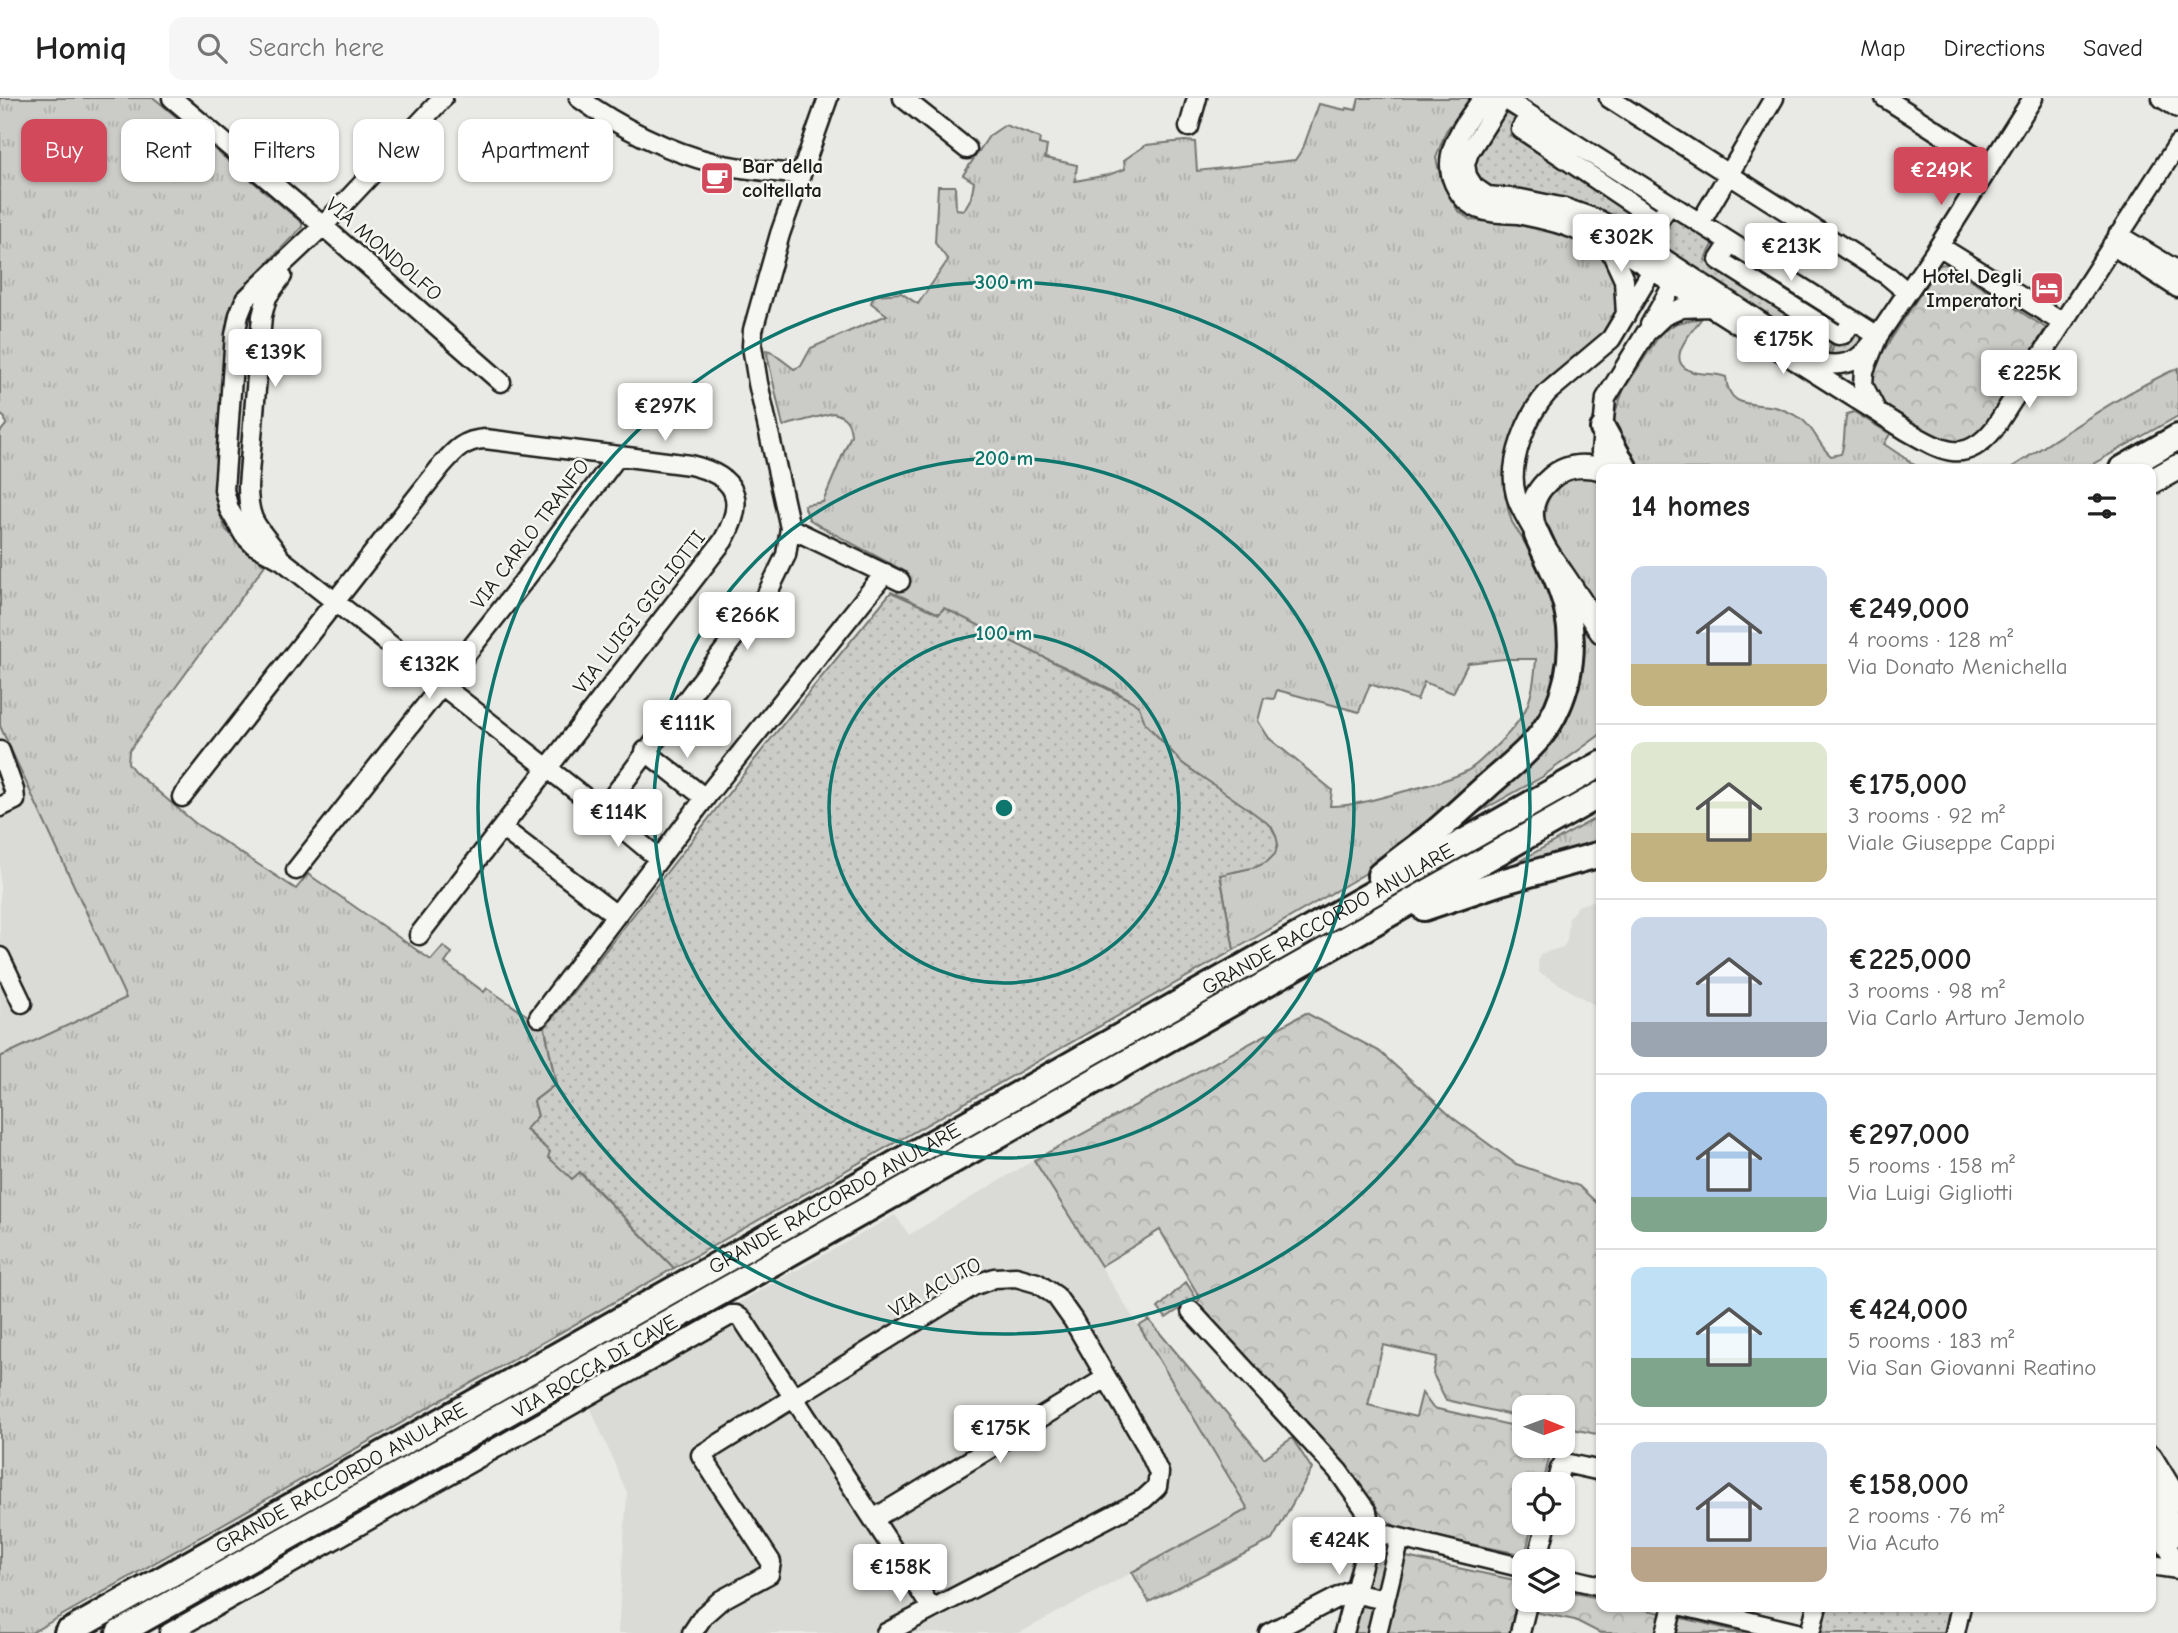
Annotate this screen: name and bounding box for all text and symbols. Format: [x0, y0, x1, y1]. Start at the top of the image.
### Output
search box [169, 17, 659, 80]
text: Homiq [35, 29, 127, 67]
icon: search [193, 29, 231, 67]
text: Search here [249, 33, 384, 63]
text: Map [1860, 34, 1906, 62]
text: Directions [1944, 34, 2045, 62]
text: Saved [2083, 34, 2143, 62]
chip: Buy [21, 119, 107, 182]
chip: Rent [121, 119, 215, 182]
chip: Filters [229, 119, 339, 182]
chip: New [353, 119, 444, 182]
chip: Apartment [458, 119, 613, 182]
pin: €249K [1892, 148, 1990, 207]
place label: Bar della coltellata [742, 154, 823, 202]
text: €249K [1910, 156, 1972, 183]
cafe icon: Bar della coltellata [698, 159, 736, 197]
street label: VIA MONDOLFO [321, 192, 447, 306]
pin: €302K [1572, 214, 1670, 274]
text: €302K [1589, 223, 1653, 250]
pin: €213K [1742, 223, 1840, 283]
text: €213K [1761, 232, 1821, 259]
place label: Hotel Degli Imperatori [1922, 264, 2022, 312]
hotel icon: Hotel Degli Imperatori [2028, 269, 2066, 307]
text: 300 m [975, 270, 1033, 294]
pin: €175K [1734, 316, 1832, 376]
text: €175K [1753, 325, 1813, 352]
pin: €139K [226, 330, 324, 389]
text: €139K [244, 338, 306, 365]
pin: €225K [1980, 350, 2078, 410]
text: €225K [1997, 359, 2061, 386]
pin: €297K [616, 384, 714, 443]
text: €297K [634, 392, 696, 419]
text: 200 m [975, 446, 1033, 470]
street label: VIA CARLO TRANFO [466, 454, 594, 614]
icon: filters [2083, 487, 2121, 525]
text: 14 homes [1631, 489, 1750, 524]
street label: VIA LUIGI GIGLIOTTI [568, 526, 710, 698]
text: €249,000 [1848, 591, 1970, 626]
pin: €266K [698, 592, 796, 652]
icon: home [1687, 594, 1771, 678]
text: €266K [715, 601, 779, 628]
text: 100 m [976, 621, 1032, 645]
text: 4 rooms · 128 m² [1848, 626, 2013, 653]
pin: €132K [380, 642, 478, 701]
text: €132K [399, 650, 459, 677]
text: Via Donato Menichella [1848, 653, 2068, 680]
pin: €111K [638, 700, 736, 760]
text: €111K [659, 709, 715, 736]
text: €175,000 [1848, 767, 1967, 802]
icon: home [1687, 770, 1771, 854]
pin: €114K [569, 790, 667, 849]
centre of rings [992, 796, 1016, 820]
text: €114K [589, 798, 647, 825]
text: 3 rooms · 92 m² [1848, 802, 2005, 829]
text: Viale Giuseppe Cappi [1848, 829, 2055, 856]
street label: GRANDE RACCORDO ANULARE [1198, 838, 1458, 1000]
text: €225,000 [1848, 942, 1972, 977]
icon: home [1687, 945, 1771, 1029]
text: 3 rooms · 98 m² [1848, 977, 2005, 1004]
text: Via Carlo Arturo Jemolo [1848, 1004, 2085, 1031]
text: €297,000 [1848, 1117, 1970, 1152]
street label: GRANDE RACCORDO ANULARE [704, 1118, 964, 1279]
icon: home [1687, 1120, 1771, 1204]
text: 5 rooms · 158 m² [1848, 1152, 2015, 1179]
text: Via Luigi Gigliotti [1848, 1179, 2013, 1206]
street label: VIA ACUTO [885, 1252, 985, 1322]
text: €424,000 [1848, 1292, 1968, 1327]
icon: home [1687, 1295, 1771, 1379]
street label: VIA ROCCA DI CAVE [509, 1309, 681, 1423]
text: 5 rooms · 183 m² [1848, 1327, 2014, 1354]
text: Via San Giovanni Reatino [1848, 1354, 2097, 1381]
north arrow [1512, 1395, 1575, 1458]
map controls [1512, 1395, 1575, 1612]
street label: GRANDE RACCORDO ANULARE [211, 1397, 471, 1558]
pin: €175K [951, 1406, 1049, 1465]
text: €175K [970, 1414, 1030, 1441]
text: €158,000 [1848, 1467, 1969, 1502]
icon: home [1687, 1470, 1771, 1554]
button: locate [1512, 1472, 1575, 1535]
text: 2 rooms · 76 m² [1848, 1502, 2004, 1529]
pin: €424K [1290, 1518, 1388, 1577]
text: €424K [1308, 1526, 1370, 1553]
text: Via Acuto [1848, 1529, 1939, 1556]
pin: €158K [851, 1544, 949, 1604]
button: layers [1512, 1549, 1575, 1612]
text: €158K [869, 1553, 931, 1580]

